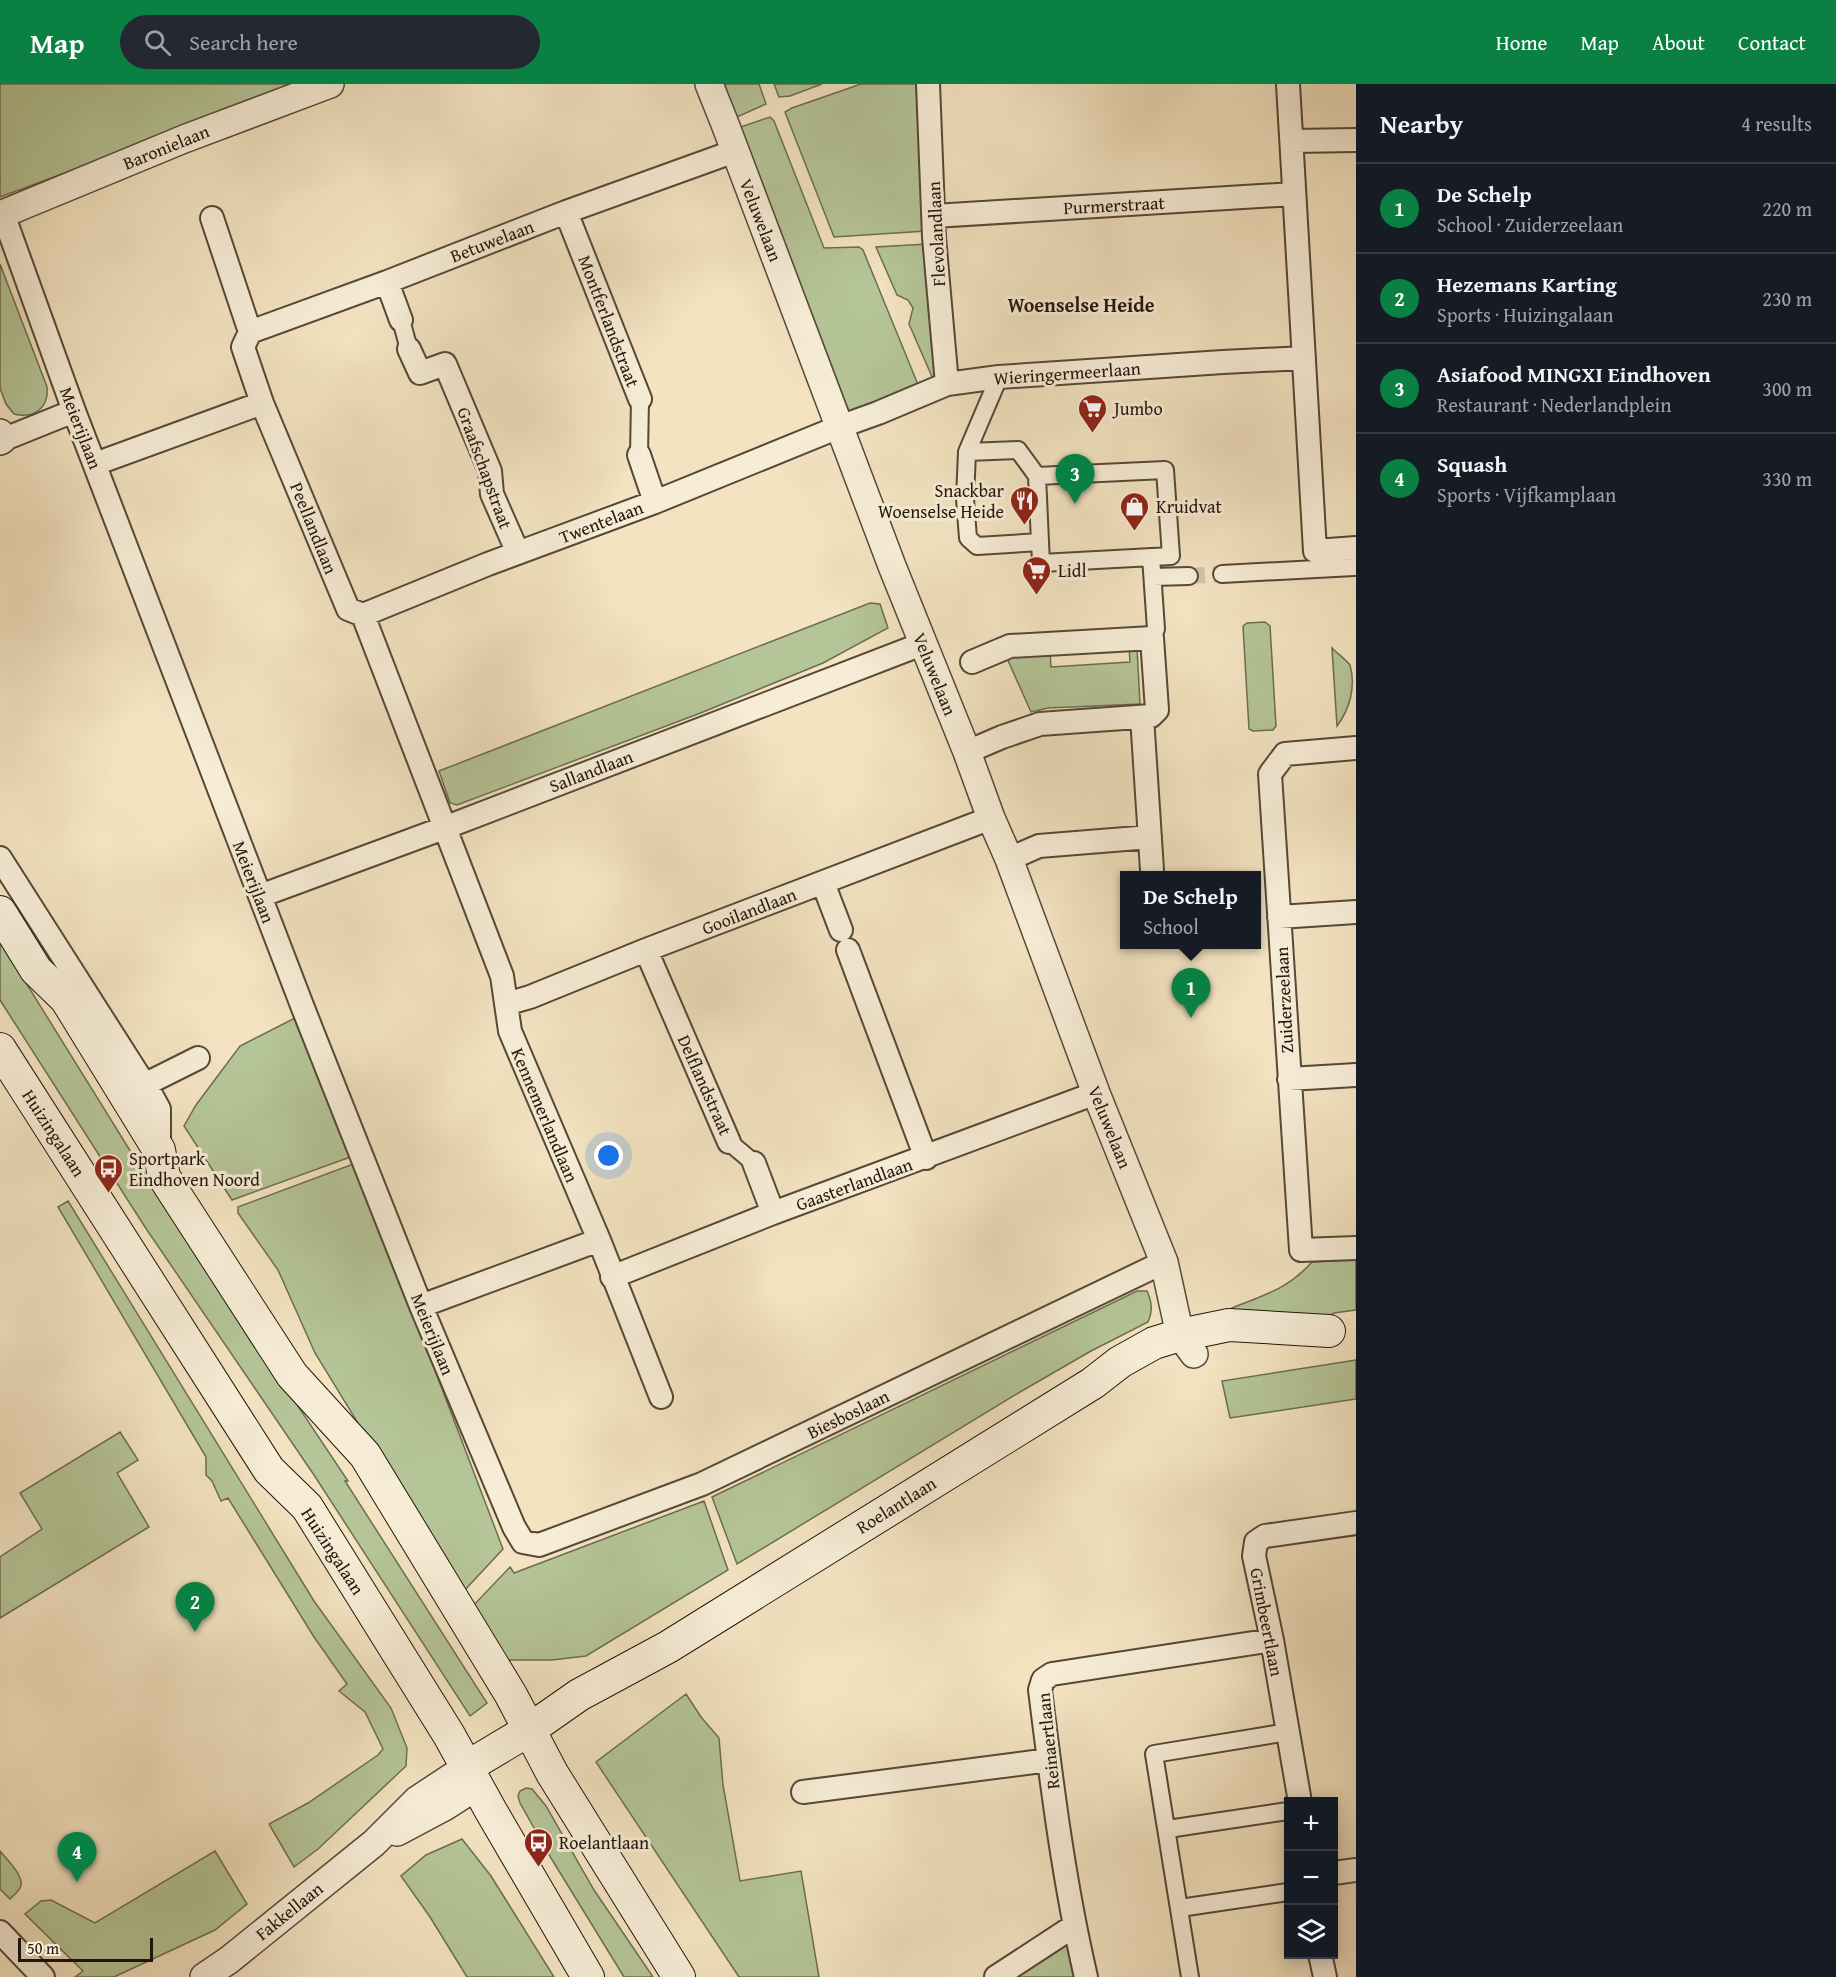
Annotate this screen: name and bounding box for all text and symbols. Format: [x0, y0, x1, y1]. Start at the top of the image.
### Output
search box [120, 15, 540, 69]
text: Map [30, 22, 84, 63]
icon: search [141, 26, 174, 59]
text: Search here [189, 26, 298, 58]
text: Home [1496, 27, 1547, 58]
text: Map [1580, 27, 1619, 58]
text: About [1652, 27, 1705, 58]
text: Contact [1738, 27, 1806, 58]
text: Nearby [1380, 104, 1463, 143]
text: 4 results [1741, 109, 1812, 138]
street label: Baronielaan [119, 117, 213, 177]
street label: Veluwelaan [733, 175, 789, 265]
text: De Schelp [1437, 178, 1532, 210]
street label: Flevolandlaan [920, 181, 952, 287]
street label: Purmerstraat [1063, 189, 1166, 221]
text: 1 [1394, 194, 1405, 223]
text: 220 m [1762, 194, 1812, 223]
text: School · Zuiderzeelaan [1437, 210, 1623, 239]
street label: Betuwelaan [446, 213, 538, 269]
street label: Montferlandstraat [571, 251, 647, 392]
text: Hezemans Karting [1437, 268, 1617, 300]
text: 2 [1394, 284, 1405, 313]
text: 230 m [1762, 284, 1812, 313]
district label: Woenselse Heide [1007, 290, 1155, 319]
text: Sports · Huizingalaan [1437, 300, 1614, 329]
street label: Wieringermeerlaan [993, 354, 1141, 392]
text: Asiafood MINGXI Eindhoven [1437, 358, 1711, 390]
text: 3 [1394, 374, 1405, 403]
text: 300 m [1762, 374, 1812, 403]
street label: Meierijlaan [53, 383, 109, 473]
text: Restaurant · Nederlandplein [1437, 390, 1671, 419]
supermarket icon: Jumbo [1077, 392, 1109, 434]
place label: Jumbo [1112, 395, 1163, 422]
street label: Graafschapstraat [450, 403, 520, 533]
text: Squash [1437, 448, 1507, 480]
pin: 3 [1056, 454, 1094, 504]
text: 4 [1394, 464, 1405, 493]
text: 330 m [1762, 464, 1812, 493]
place label: Snackbar Woenselse Heide [878, 477, 1005, 525]
street label: Peellandlaan [283, 478, 345, 578]
text: Sports · Vijfkamplaan [1437, 480, 1616, 509]
restaurant icon: Snackbar Woenselse Heide [1009, 484, 1041, 526]
shop icon: Kruidvat [1119, 490, 1151, 532]
place label: Kruidvat [1156, 493, 1223, 520]
street label: Twentelaan [555, 494, 647, 550]
supermarket icon: Lidl [1021, 554, 1053, 596]
place label: Lidl [1058, 557, 1087, 584]
street label: Veluwelaan [906, 629, 964, 719]
street label: Sallandlaan [545, 743, 637, 799]
street label: Meierijlaan [226, 837, 282, 927]
popup [1120, 871, 1261, 949]
text: De Schelp [1143, 880, 1238, 912]
street label: Gooilandlaan [698, 881, 800, 941]
text: School [1143, 912, 1199, 941]
street label: Zuiderzeelaan [1268, 946, 1300, 1054]
pin: 1 [1172, 968, 1210, 1018]
street label: Delflandstraat [671, 1030, 739, 1140]
street label: Kennemerlandlaan [504, 1044, 586, 1186]
street label: Veluwelaan [1081, 1082, 1139, 1172]
street label: Huizingalaan [16, 1084, 92, 1182]
your location [594, 1141, 623, 1170]
place label: Sportpark Eindhoven Noord [129, 1145, 260, 1193]
street label: Gaasterlandlaan [792, 1150, 916, 1218]
bus stop icon: Sportpark Eindhoven Noord [92, 1152, 124, 1194]
street label: Meierijlaan [404, 1289, 462, 1379]
street label: Biesboslaan [802, 1382, 894, 1446]
street label: Roelantlaan [851, 1470, 941, 1540]
street label: Huizingalaan [295, 1502, 371, 1600]
street label: Grimbeertlaan [1243, 1565, 1291, 1679]
pin: 2 [176, 1582, 214, 1632]
street label: Reinaertlaan [1030, 1691, 1066, 1791]
map controls [1284, 1797, 1338, 1959]
button: + [1284, 1797, 1338, 1851]
bus stop icon: Roelantlaan [522, 1826, 554, 1868]
place label: Roelantlaan [559, 1829, 649, 1856]
pin: 4 [58, 1832, 97, 1882]
button: − [1284, 1851, 1338, 1905]
street label: Fakkellaan [249, 1875, 329, 1947]
button: layers [1284, 1905, 1338, 1959]
scale bar [18, 1935, 153, 1962]
text: 50 m [27, 1936, 59, 1960]

